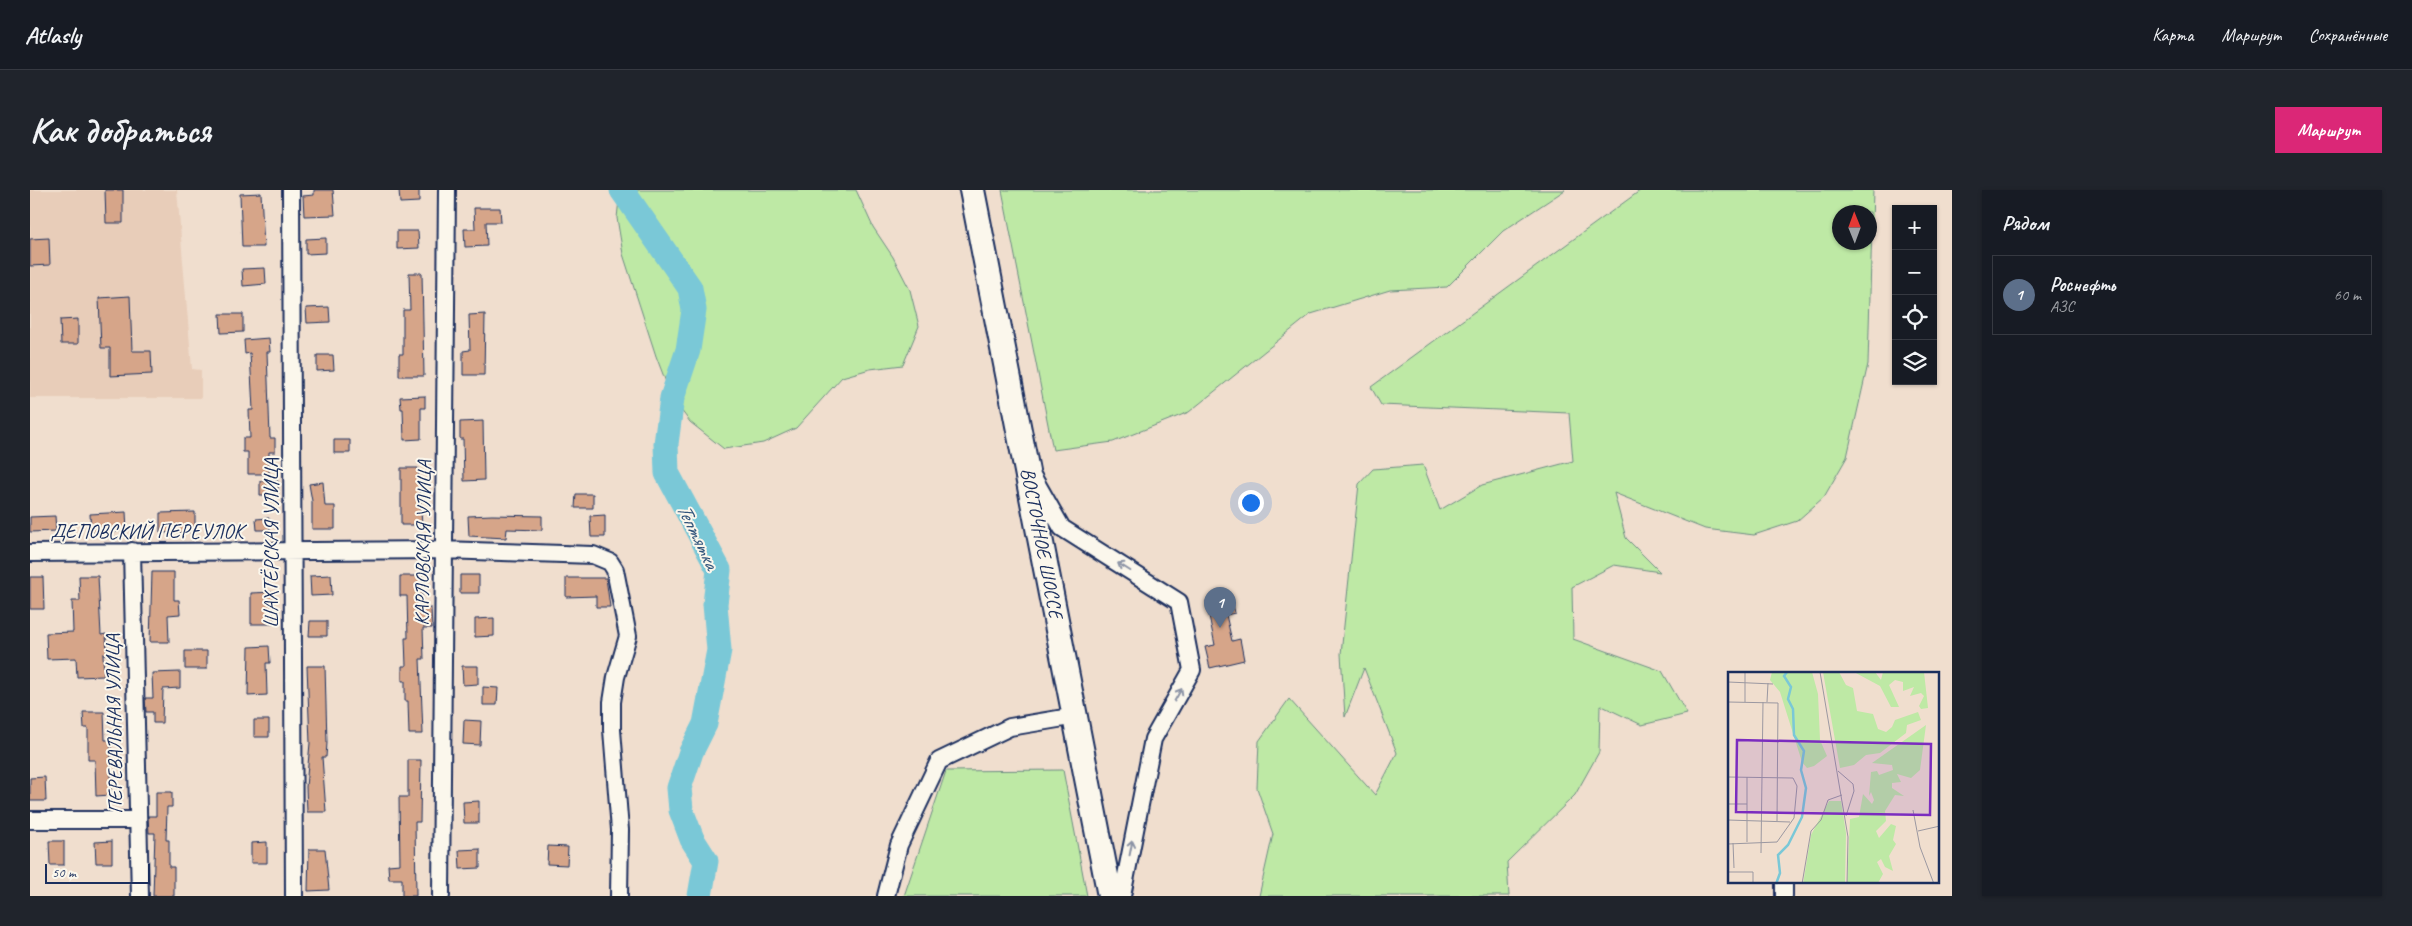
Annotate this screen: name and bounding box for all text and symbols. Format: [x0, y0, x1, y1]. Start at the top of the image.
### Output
text: Atlasly [25, 20, 81, 50]
text: Карта [2152, 24, 2193, 46]
text: Маршрут [2221, 24, 2281, 46]
text: Сохранённые [2309, 24, 2387, 46]
button: Маршрут [2275, 107, 2382, 153]
text: Как добраться [30, 108, 211, 153]
north arrow [1832, 205, 1877, 250]
map controls [1892, 205, 1937, 385]
button: + [1892, 205, 1937, 250]
text: Рядом [2002, 210, 2049, 236]
button: − [1892, 250, 1937, 295]
text: Роснефть [2050, 273, 2115, 297]
text: 1 [2015, 285, 2023, 305]
text: 60 m [2334, 285, 2361, 305]
button: locate [1892, 295, 1937, 340]
text: АЗС [2050, 297, 2074, 317]
button: layers [1892, 340, 1937, 385]
street label: ШАХТЁРСКАЯ УЛИЦА [259, 457, 284, 628]
street label: КАРЛОВСКАЯ УЛИЦА [409, 459, 437, 626]
street label: ВОСТОЧНОЕ ШОССЕ [1015, 466, 1069, 623]
your location [1238, 490, 1264, 516]
water label: Тептятка [671, 499, 726, 575]
street label: ДЕПОВСКИЙ ПЕРЕУЛОК [51, 519, 247, 544]
one-way arrow [1117, 562, 1131, 572]
pin: 1 [1204, 587, 1236, 628]
street label: ПЕРЕВАЛЬНАЯ УЛИЦА [100, 633, 128, 814]
inset map [1728, 672, 1940, 884]
one-way arrow [1174, 688, 1184, 702]
one-way arrow [1127, 841, 1137, 857]
scale bar [45, 861, 150, 884]
text: 50 m [52, 864, 76, 881]

